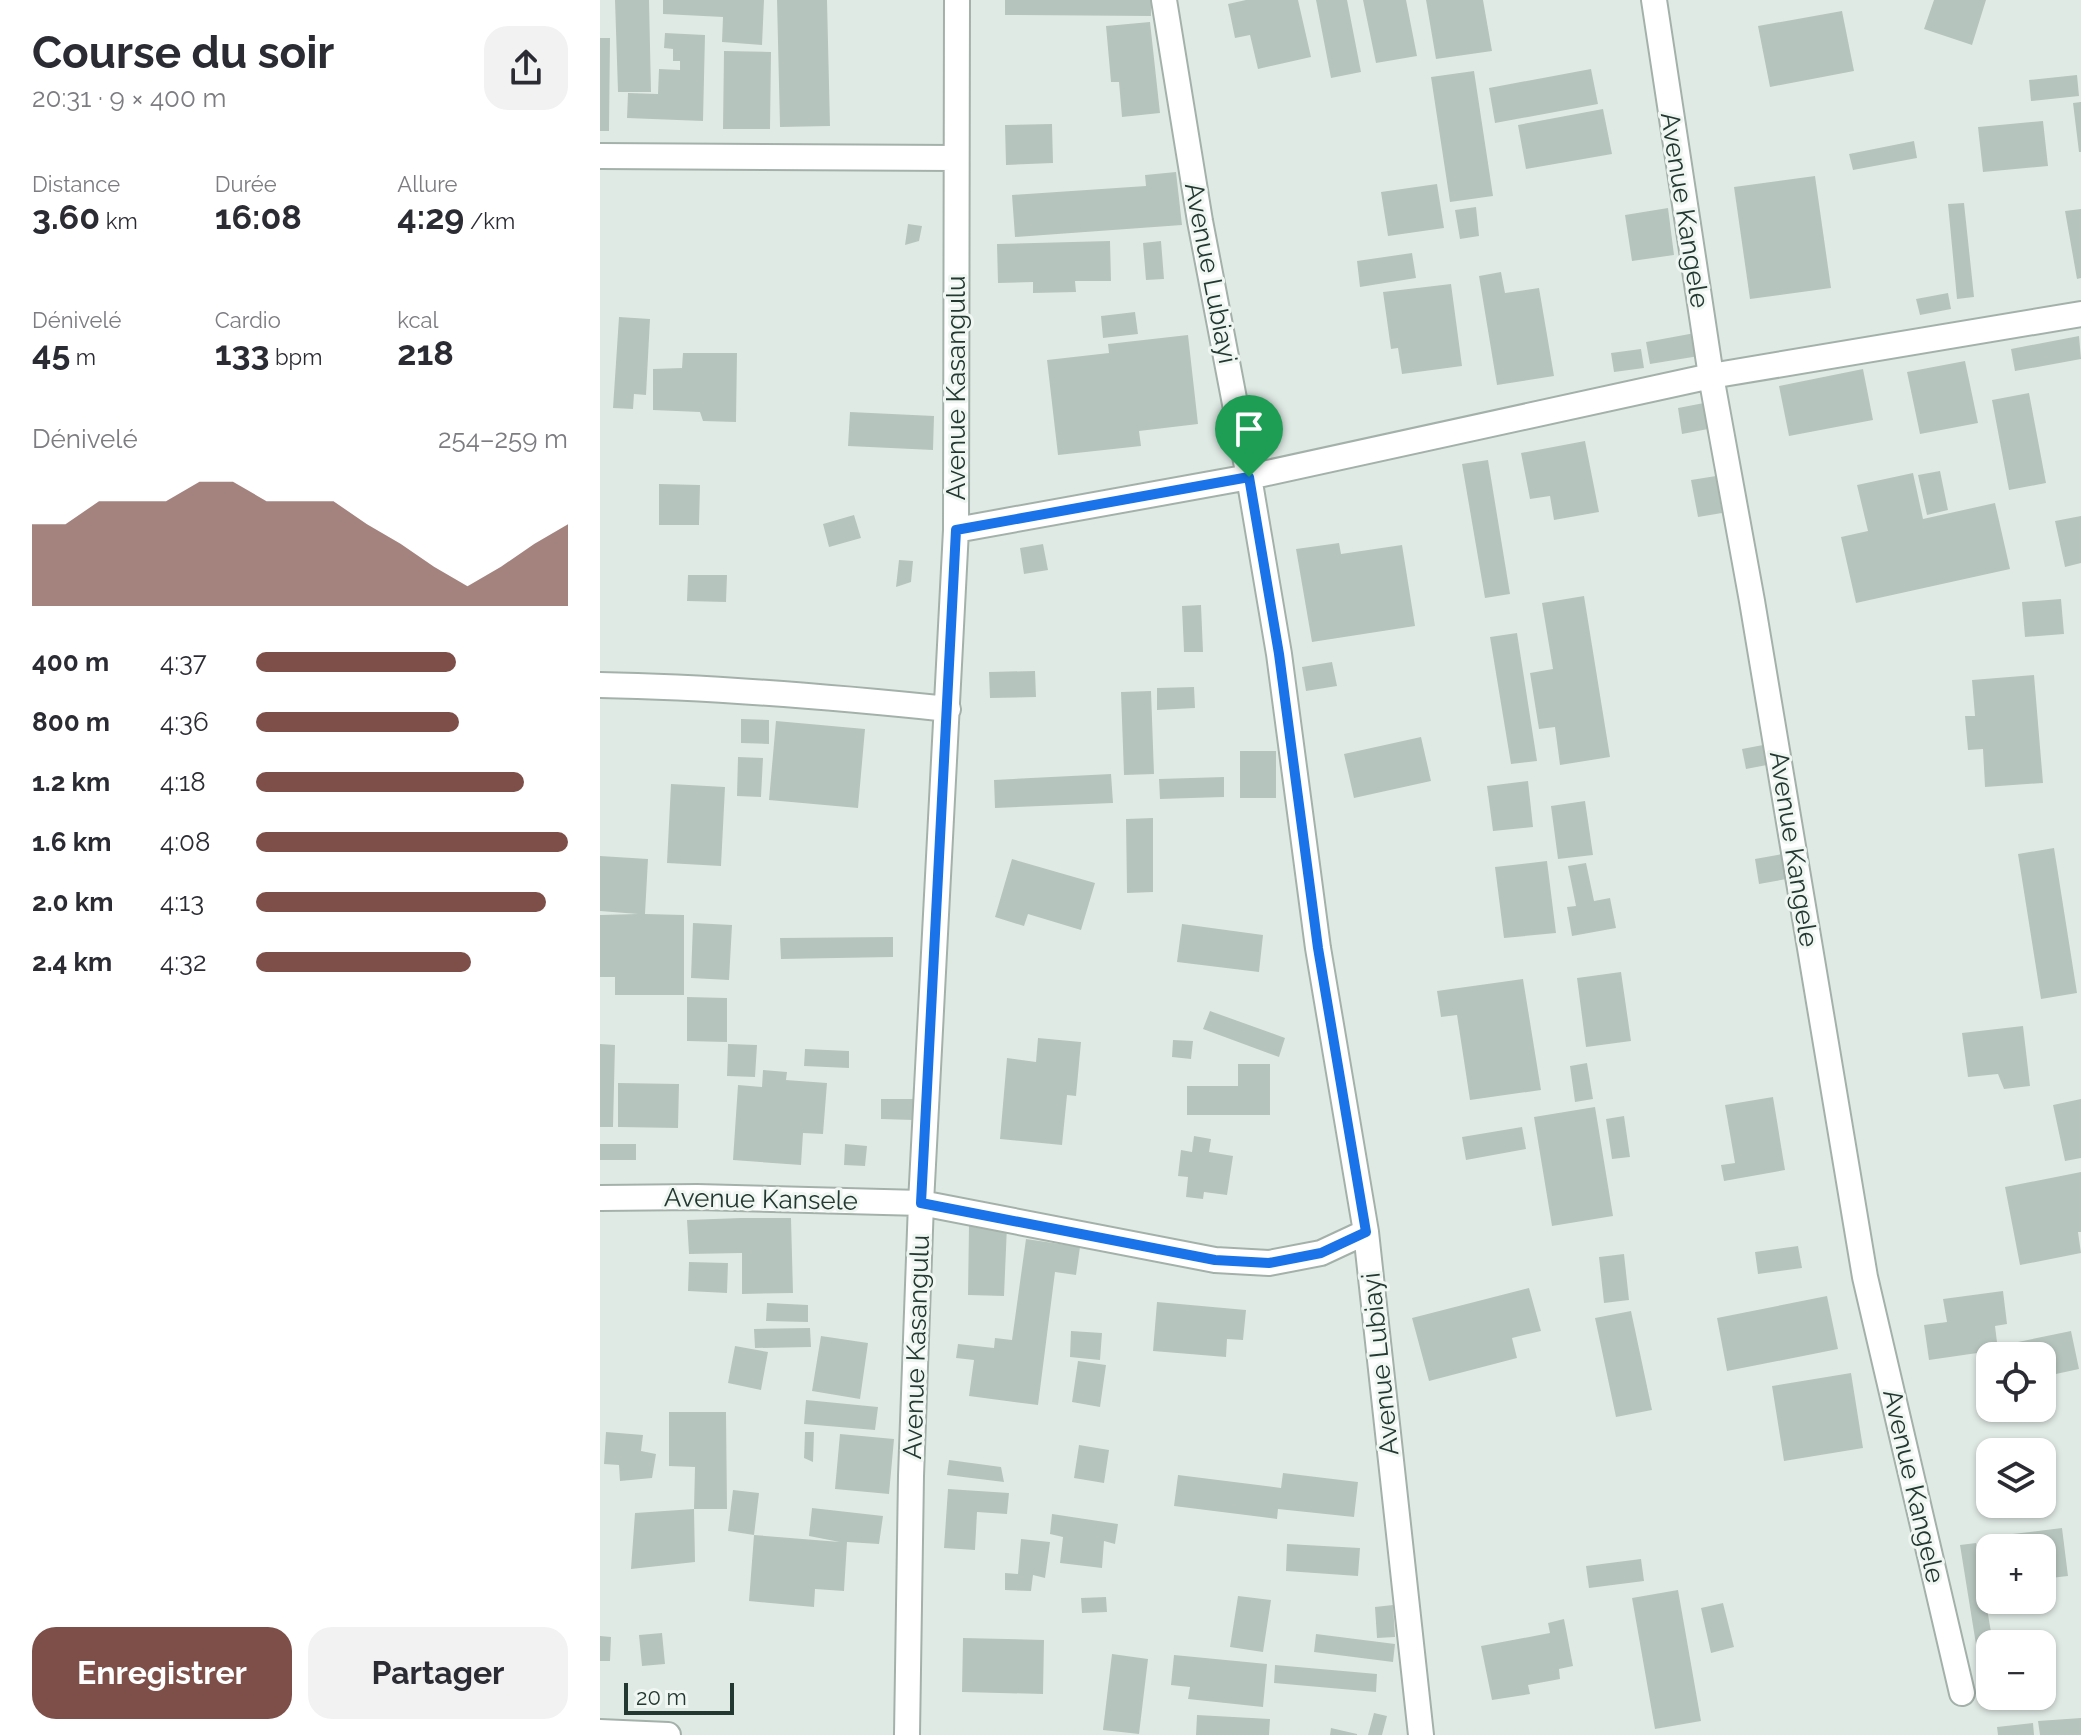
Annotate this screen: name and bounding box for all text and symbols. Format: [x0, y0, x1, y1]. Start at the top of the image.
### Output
button: share [484, 26, 568, 110]
text: Course du soir [32, 27, 334, 78]
text: 20:31 · 9 × 400 m [32, 83, 226, 113]
street label: Avenue Kangele [1655, 110, 1715, 310]
text: Distance [32, 171, 120, 197]
text: Durée [215, 171, 277, 197]
text: Allure [397, 171, 458, 197]
street label: Avenue Lubiayi [1179, 180, 1243, 366]
text: 3.60 [32, 197, 100, 237]
text: 16:08 [215, 197, 302, 237]
text: 4:29 [397, 197, 464, 237]
text: km [100, 208, 138, 234]
text: /km [464, 208, 515, 234]
street label: Avenue Kasangulu [941, 276, 971, 500]
text: Dénivelé [32, 307, 121, 333]
text: Cardio [215, 307, 281, 333]
text: kcal [397, 307, 438, 333]
text: 45 [32, 333, 70, 373]
text: 133 [215, 333, 269, 373]
text: 218 [397, 333, 454, 373]
text: m [70, 344, 96, 370]
text: bpm [269, 344, 322, 370]
pin [1215, 395, 1283, 477]
icon: arrive [1227, 407, 1271, 451]
text: Dénivelé [32, 424, 138, 454]
text: 254–259 m [438, 424, 568, 454]
text: 400 m [32, 647, 109, 677]
text: 4:37 [160, 647, 207, 677]
text: 800 m [32, 707, 110, 737]
text: 4:36 [160, 707, 209, 737]
street label: Avenue Kangele [1764, 749, 1824, 949]
text: 1.2 km [32, 767, 110, 797]
text: 4:18 [160, 767, 206, 797]
text: 1.6 km [32, 827, 111, 857]
text: 4:08 [160, 827, 210, 857]
text: 2.0 km [32, 887, 113, 917]
text: 4:13 [160, 887, 204, 917]
text: 2.4 km [32, 947, 112, 977]
text: 4:32 [160, 947, 207, 977]
street label: Avenue Kansele [664, 1182, 858, 1216]
street label: Avenue Kasangulu [897, 1234, 935, 1460]
street label: Avenue Lubiayi [1355, 1271, 1405, 1457]
map controls [1976, 1342, 2056, 1710]
button: locate [1976, 1342, 2056, 1422]
street label: Avenue Kangele [1877, 1386, 1951, 1586]
button: layers [1976, 1438, 2056, 1518]
button: + [1976, 1534, 2056, 1614]
button: Enregistrer [32, 1627, 292, 1719]
button: Partager [308, 1627, 568, 1719]
button: − [1976, 1630, 2056, 1710]
scale bar [624, 1679, 734, 1715]
text: 20 m [636, 1684, 687, 1710]

